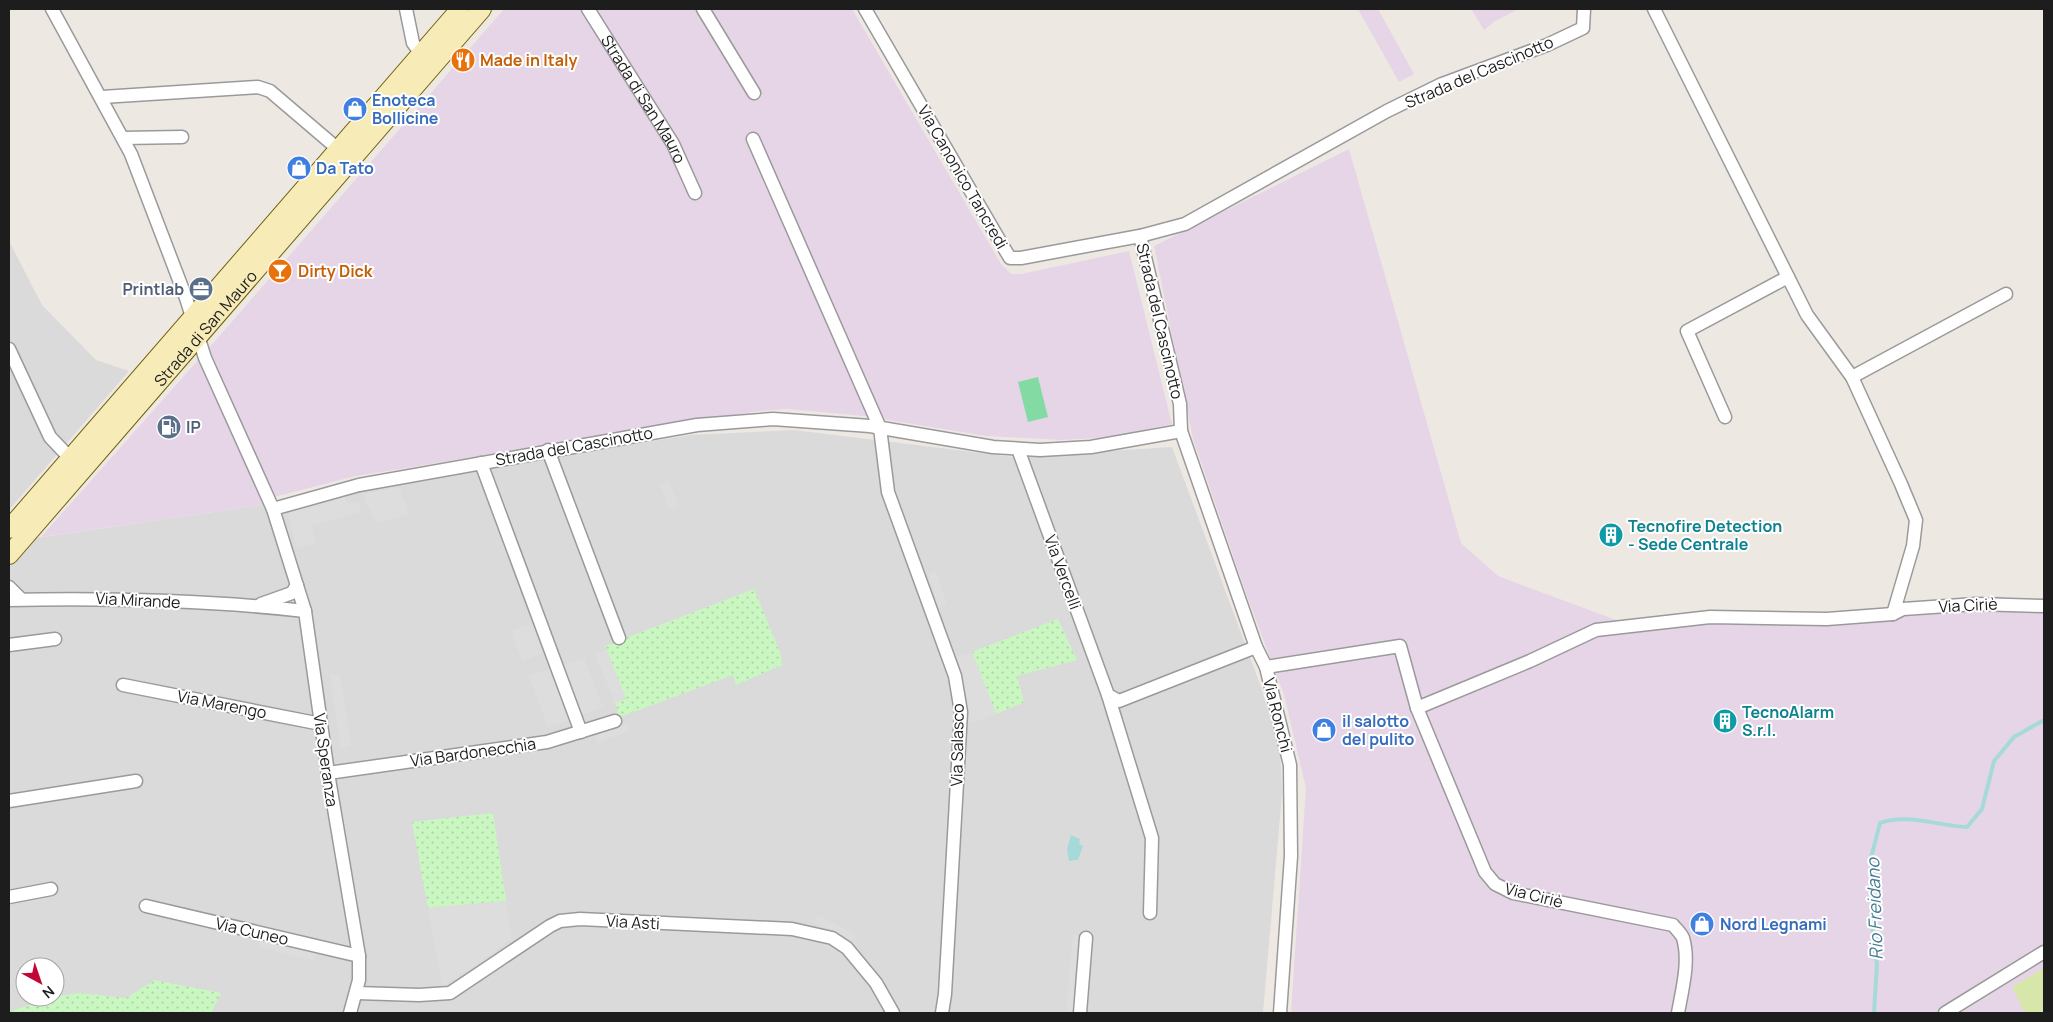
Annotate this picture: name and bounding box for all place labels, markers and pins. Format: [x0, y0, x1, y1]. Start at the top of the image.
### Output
restaurant icon: Made in Italy [450, 47, 476, 73]
place label: Made in Italy [480, 49, 577, 71]
place label: Enoteca Bollicine [372, 89, 439, 129]
shop icon: Enoteca Bollicine [342, 96, 368, 122]
shop icon: Da Tato [286, 155, 312, 181]
place label: Da Tato [316, 157, 374, 179]
bar icon: Dirty Dick [267, 258, 293, 284]
place label: Dirty Dick [298, 260, 373, 282]
office icon: Printlab [188, 276, 214, 302]
place label: Printlab [122, 278, 184, 300]
fuel station icon: IP [156, 414, 182, 440]
place label: IP [186, 416, 201, 438]
place label: Tecnofire Detection - Sede Centrale [1628, 515, 1782, 555]
building icon: Tecnofire Detection - Sede Centrale [1598, 522, 1624, 548]
place label: TecnoAlarm S.r.l. [1742, 701, 1834, 741]
building icon: TecnoAlarm S.r.l. [1712, 708, 1738, 734]
place label: il salotto del pulito [1342, 710, 1415, 750]
shop icon: il salotto del pulito [1311, 717, 1337, 743]
shop icon: Nord Legnami [1689, 911, 1715, 937]
place label: Nord Legnami [1720, 913, 1827, 935]

